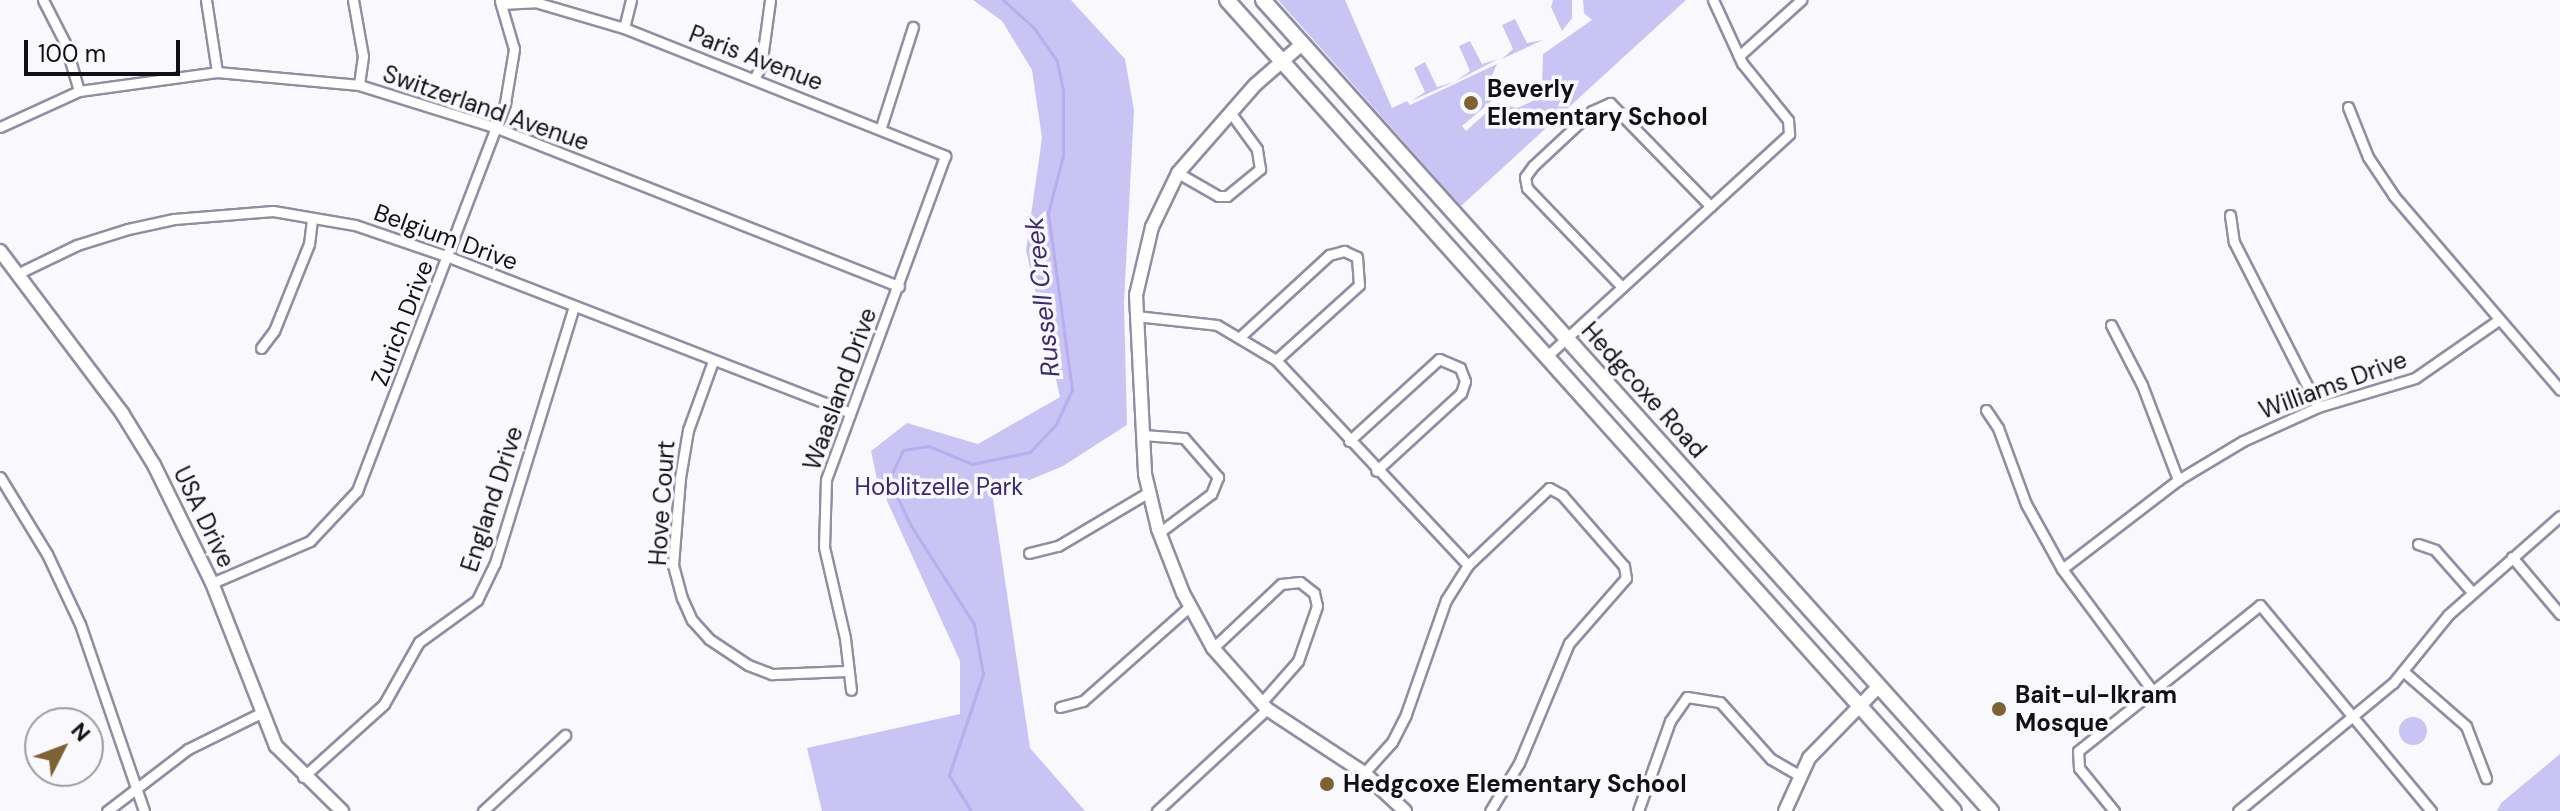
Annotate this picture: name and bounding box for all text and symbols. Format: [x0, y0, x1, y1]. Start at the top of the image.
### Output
street label: Paris Avenue [685, 19, 827, 97]
scale bar [28, 24, 184, 74]
text: 100 m [38, 38, 106, 69]
street label: Switzerland Avenue [379, 59, 593, 157]
place label: Beverly Elementary School [1487, 75, 1708, 131]
marker: Beverly Elementary School [1462, 94, 1480, 112]
street label: Belgium Drive [370, 198, 522, 276]
water label: Russell Creek [1019, 215, 1067, 379]
street label: Zurich Drive [365, 256, 439, 390]
street label: Waasland Drive [797, 304, 883, 474]
street label: Hedgcoxe Road [1576, 316, 1712, 464]
street label: Williams Drive [2255, 345, 2411, 425]
street label: England Drive [455, 423, 529, 575]
street label: Hove Court [643, 439, 681, 567]
street label: USA Drive [167, 462, 241, 572]
park label: Hoblitzelle Park [855, 473, 1023, 501]
place label: Bait-ul-Ikram Mosque [2015, 681, 2177, 737]
marker: Bait-ul-Ikram Mosque [1990, 700, 2008, 718]
north arrow [24, 707, 104, 787]
text: N [65, 716, 97, 748]
place label: Hedgcoxe Elementary School [1343, 770, 1687, 798]
marker: Hedgcoxe Elementary School [1318, 775, 1336, 793]

